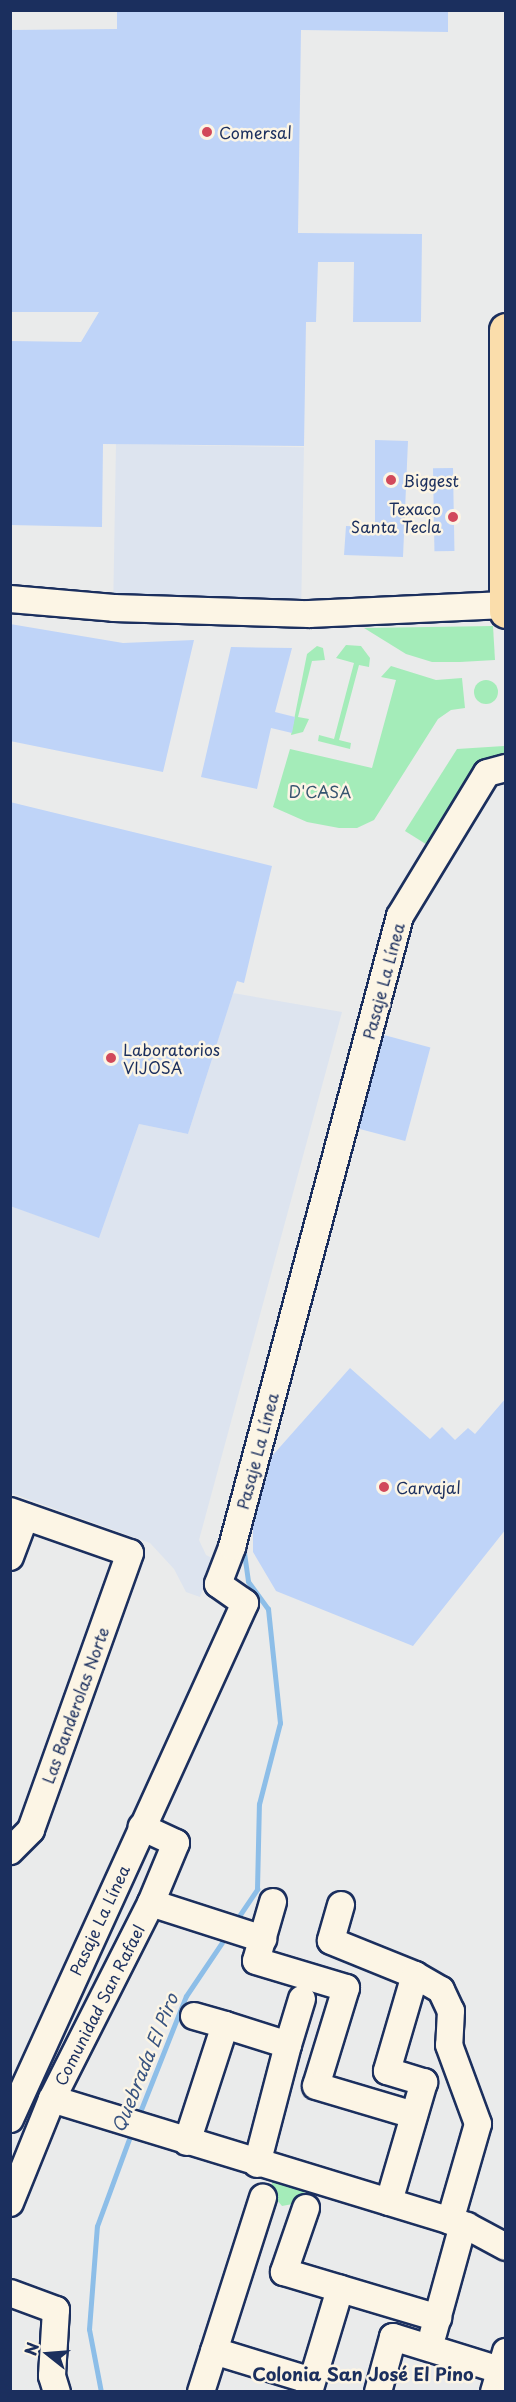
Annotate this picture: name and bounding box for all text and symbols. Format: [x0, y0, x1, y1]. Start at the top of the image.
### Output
place label: Comersal [219, 122, 292, 142]
marker: Comersal [200, 125, 214, 139]
place label: Biggest [403, 470, 459, 490]
marker: Biggest [384, 473, 398, 487]
place label: Texaco Santa Tecla [351, 498, 441, 536]
marker: Texaco Santa Tecla [446, 510, 460, 524]
park label: D'CASA [289, 781, 351, 801]
street label: Pasaje La Línea [358, 921, 408, 1041]
place label: Laboratorios VIJOSA [123, 1039, 220, 1077]
marker: Laboratorios VIJOSA [104, 1051, 118, 1065]
street label: Pasaje La Línea [232, 1391, 282, 1511]
place label: Carvajal [396, 1477, 461, 1497]
marker: Carvajal [377, 1480, 391, 1494]
street label: Las Banderolas Norte [38, 1624, 112, 1786]
street label: Pasaje La Línea [65, 1862, 133, 1978]
street label: Comunidad San Rafael [51, 1922, 147, 2088]
water label: Quebrada El Piro [107, 1990, 183, 2136]
north arrow [18, 2324, 78, 2384]
text: N [17, 2339, 44, 2358]
district label: Colonia San José El Pino [252, 2363, 474, 2385]

